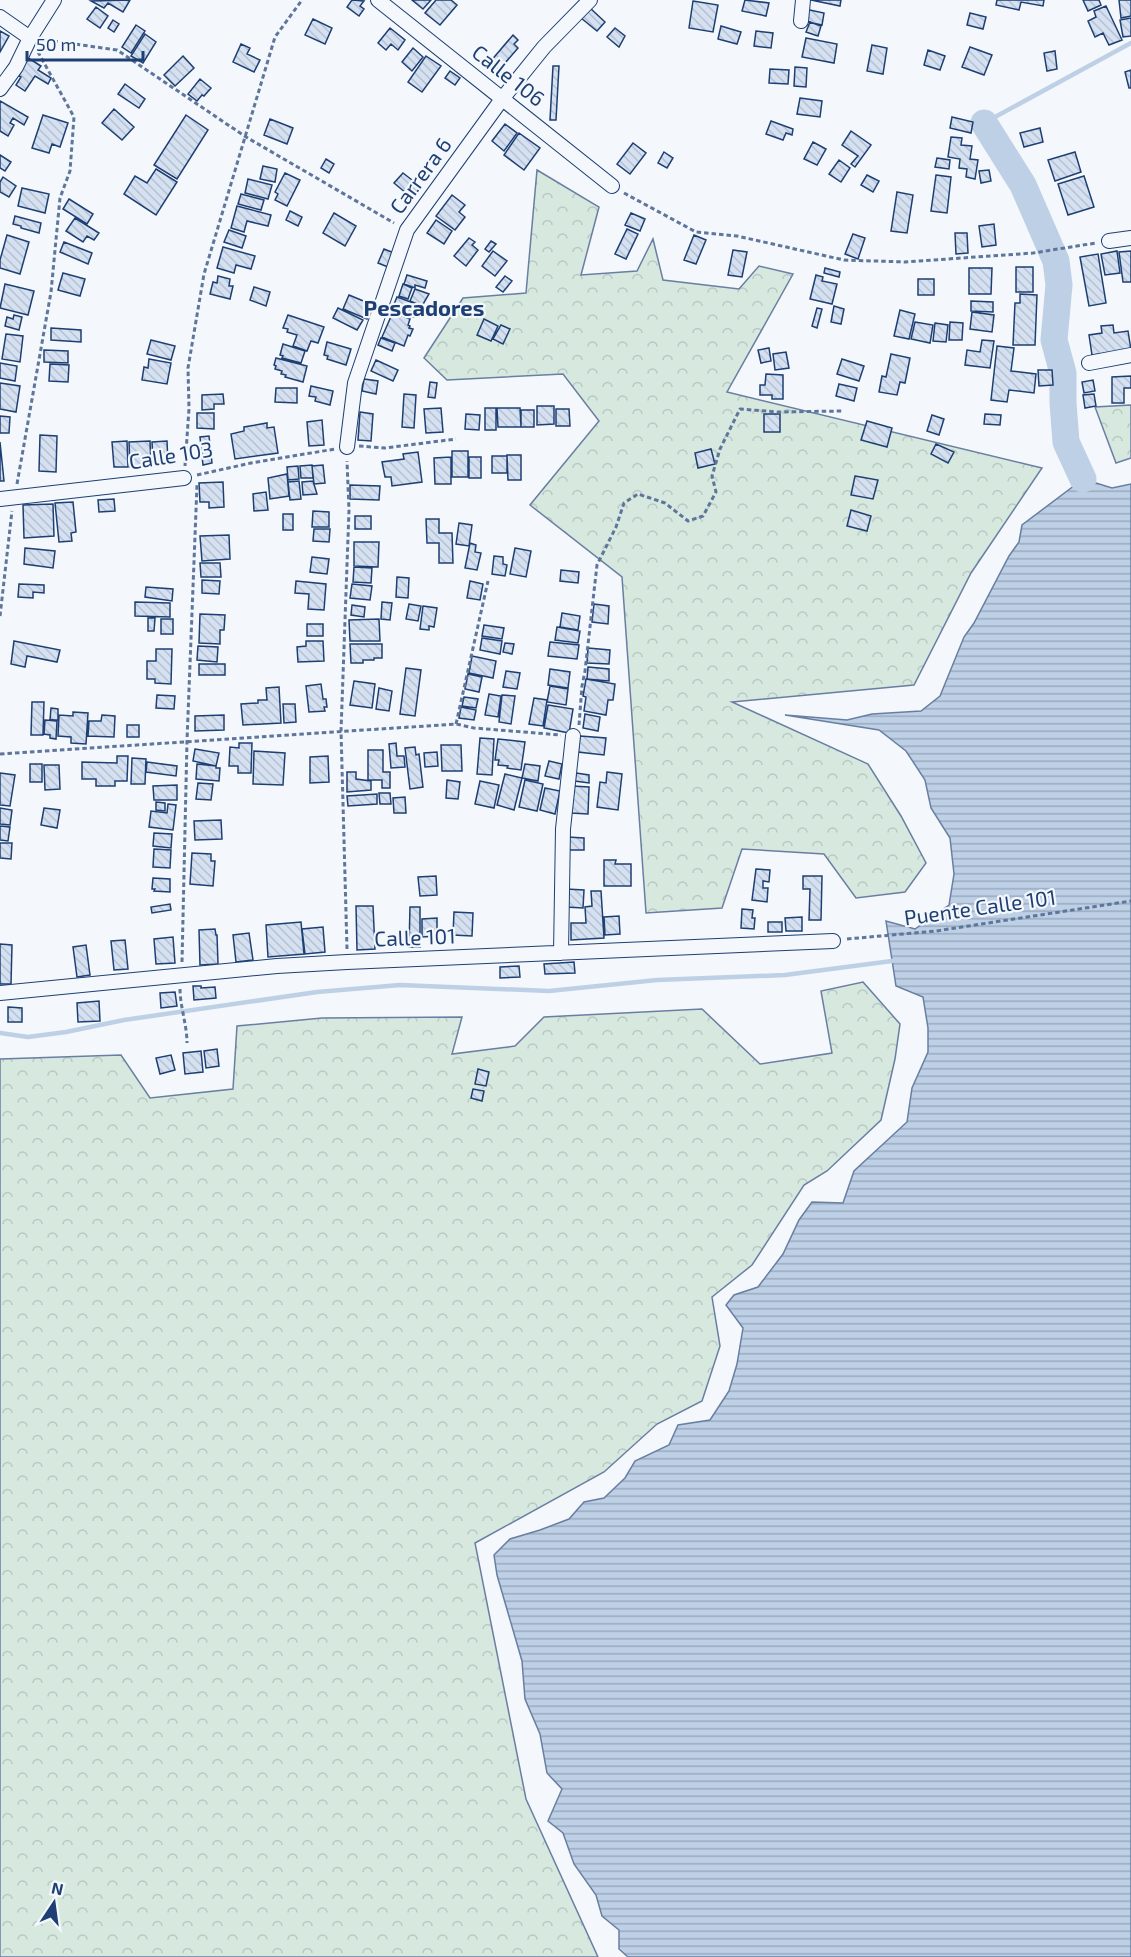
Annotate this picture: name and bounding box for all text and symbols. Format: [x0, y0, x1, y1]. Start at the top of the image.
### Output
scale bar [27, 24, 142, 62]
text: 50 m [36, 33, 76, 55]
street label: Calle 106 [468, 39, 550, 111]
street label: Carrera 6 [384, 132, 456, 218]
district label: Pescadores [364, 294, 484, 320]
street label: Calle 103 [127, 436, 215, 473]
street label: Puente Calle 101 [902, 883, 1057, 930]
street label: Calle 101 [374, 923, 456, 950]
north arrow [24, 1873, 84, 1933]
text: N [50, 1877, 65, 1898]

